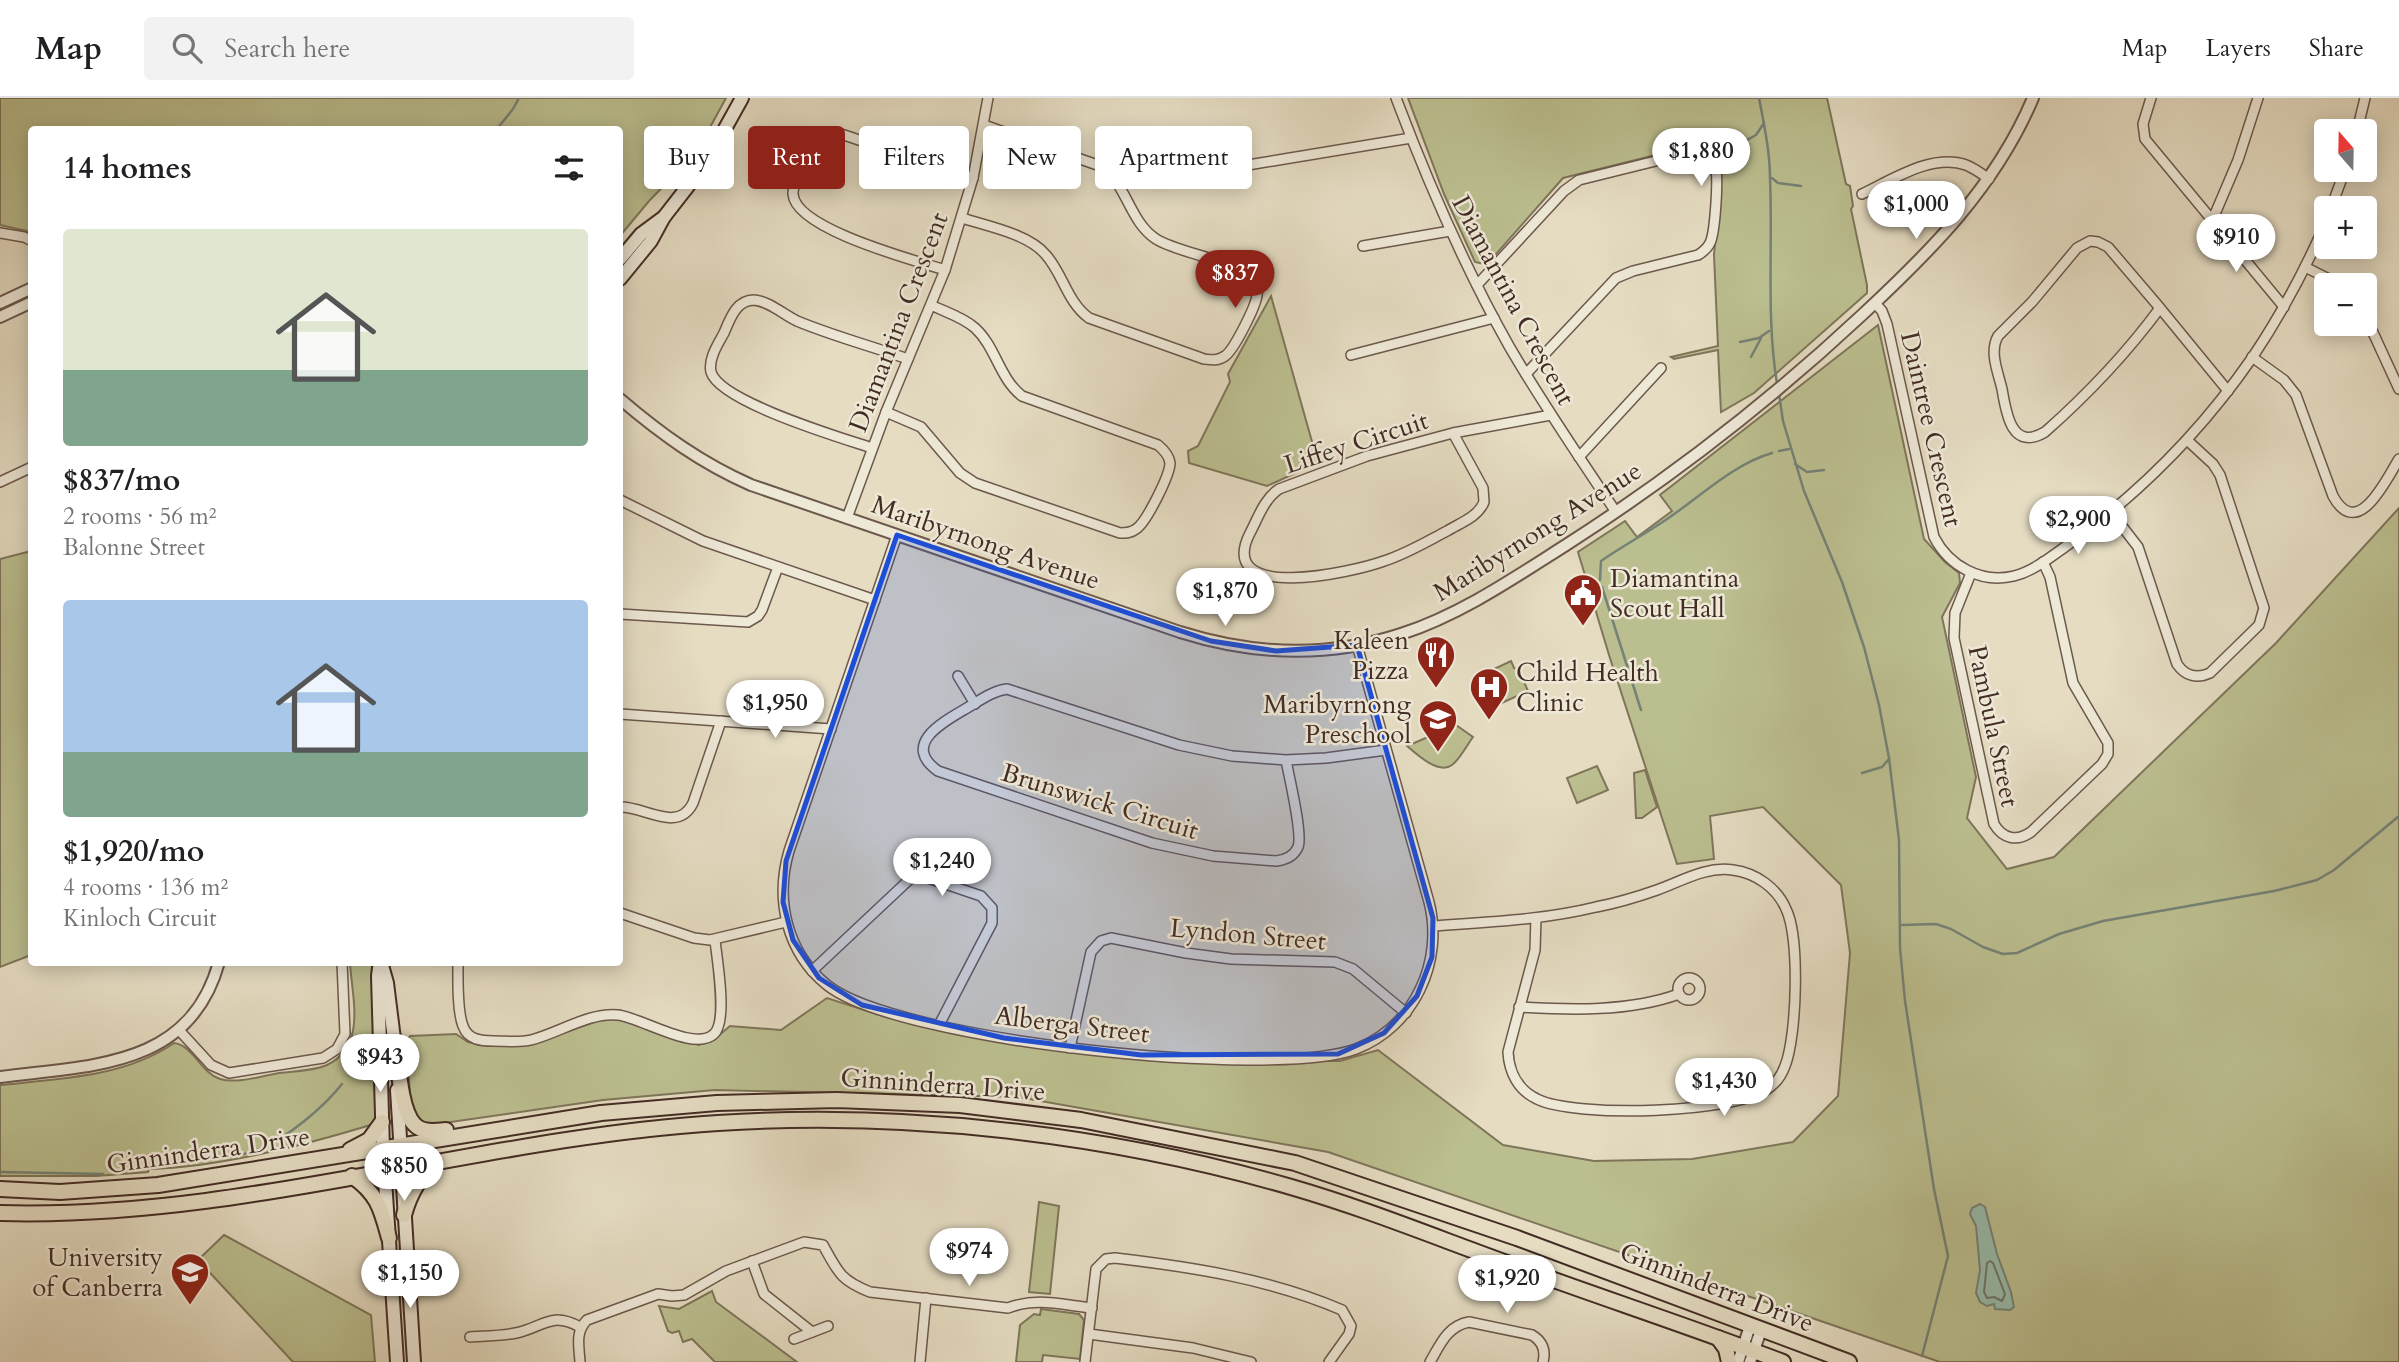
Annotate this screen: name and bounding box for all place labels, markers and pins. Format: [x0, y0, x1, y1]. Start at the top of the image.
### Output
pin: $1,880 [1644, 129, 1758, 188]
pin: $1,000 [1859, 181, 1973, 241]
pin: $910 [2195, 214, 2277, 274]
pin: $837 [1194, 250, 1276, 310]
pin: $2,900 [2021, 496, 2135, 556]
place label: Diamantina Scout Hall [1610, 561, 1739, 626]
pin: $1,870 [1168, 568, 1282, 628]
public building icon: Diamantina Scout Hall [1562, 572, 1604, 627]
place label: Kaleen Pizza [1333, 623, 1409, 688]
restaurant icon: Kaleen Pizza [1415, 634, 1457, 689]
place label: Child Health Clinic [1516, 655, 1659, 720]
hospital icon: Child Health Clinic [1468, 666, 1510, 721]
pin: $1,950 [718, 680, 832, 740]
place label: Maribyrnong Preschool [1263, 687, 1411, 752]
school or university icon: Maribyrnong Preschool [1417, 698, 1459, 753]
pin: $1,240 [885, 838, 999, 898]
pin: $943 [339, 1034, 421, 1094]
pin: $1,430 [1667, 1058, 1781, 1118]
pin: $850 [363, 1144, 445, 1203]
pin: $974 [928, 1228, 1010, 1288]
place label: University of Canberra [32, 1240, 163, 1305]
pin: $1,150 [353, 1250, 467, 1310]
school or university icon: University of Canberra [169, 1251, 211, 1306]
pin: $1,920 [1450, 1256, 1564, 1315]

